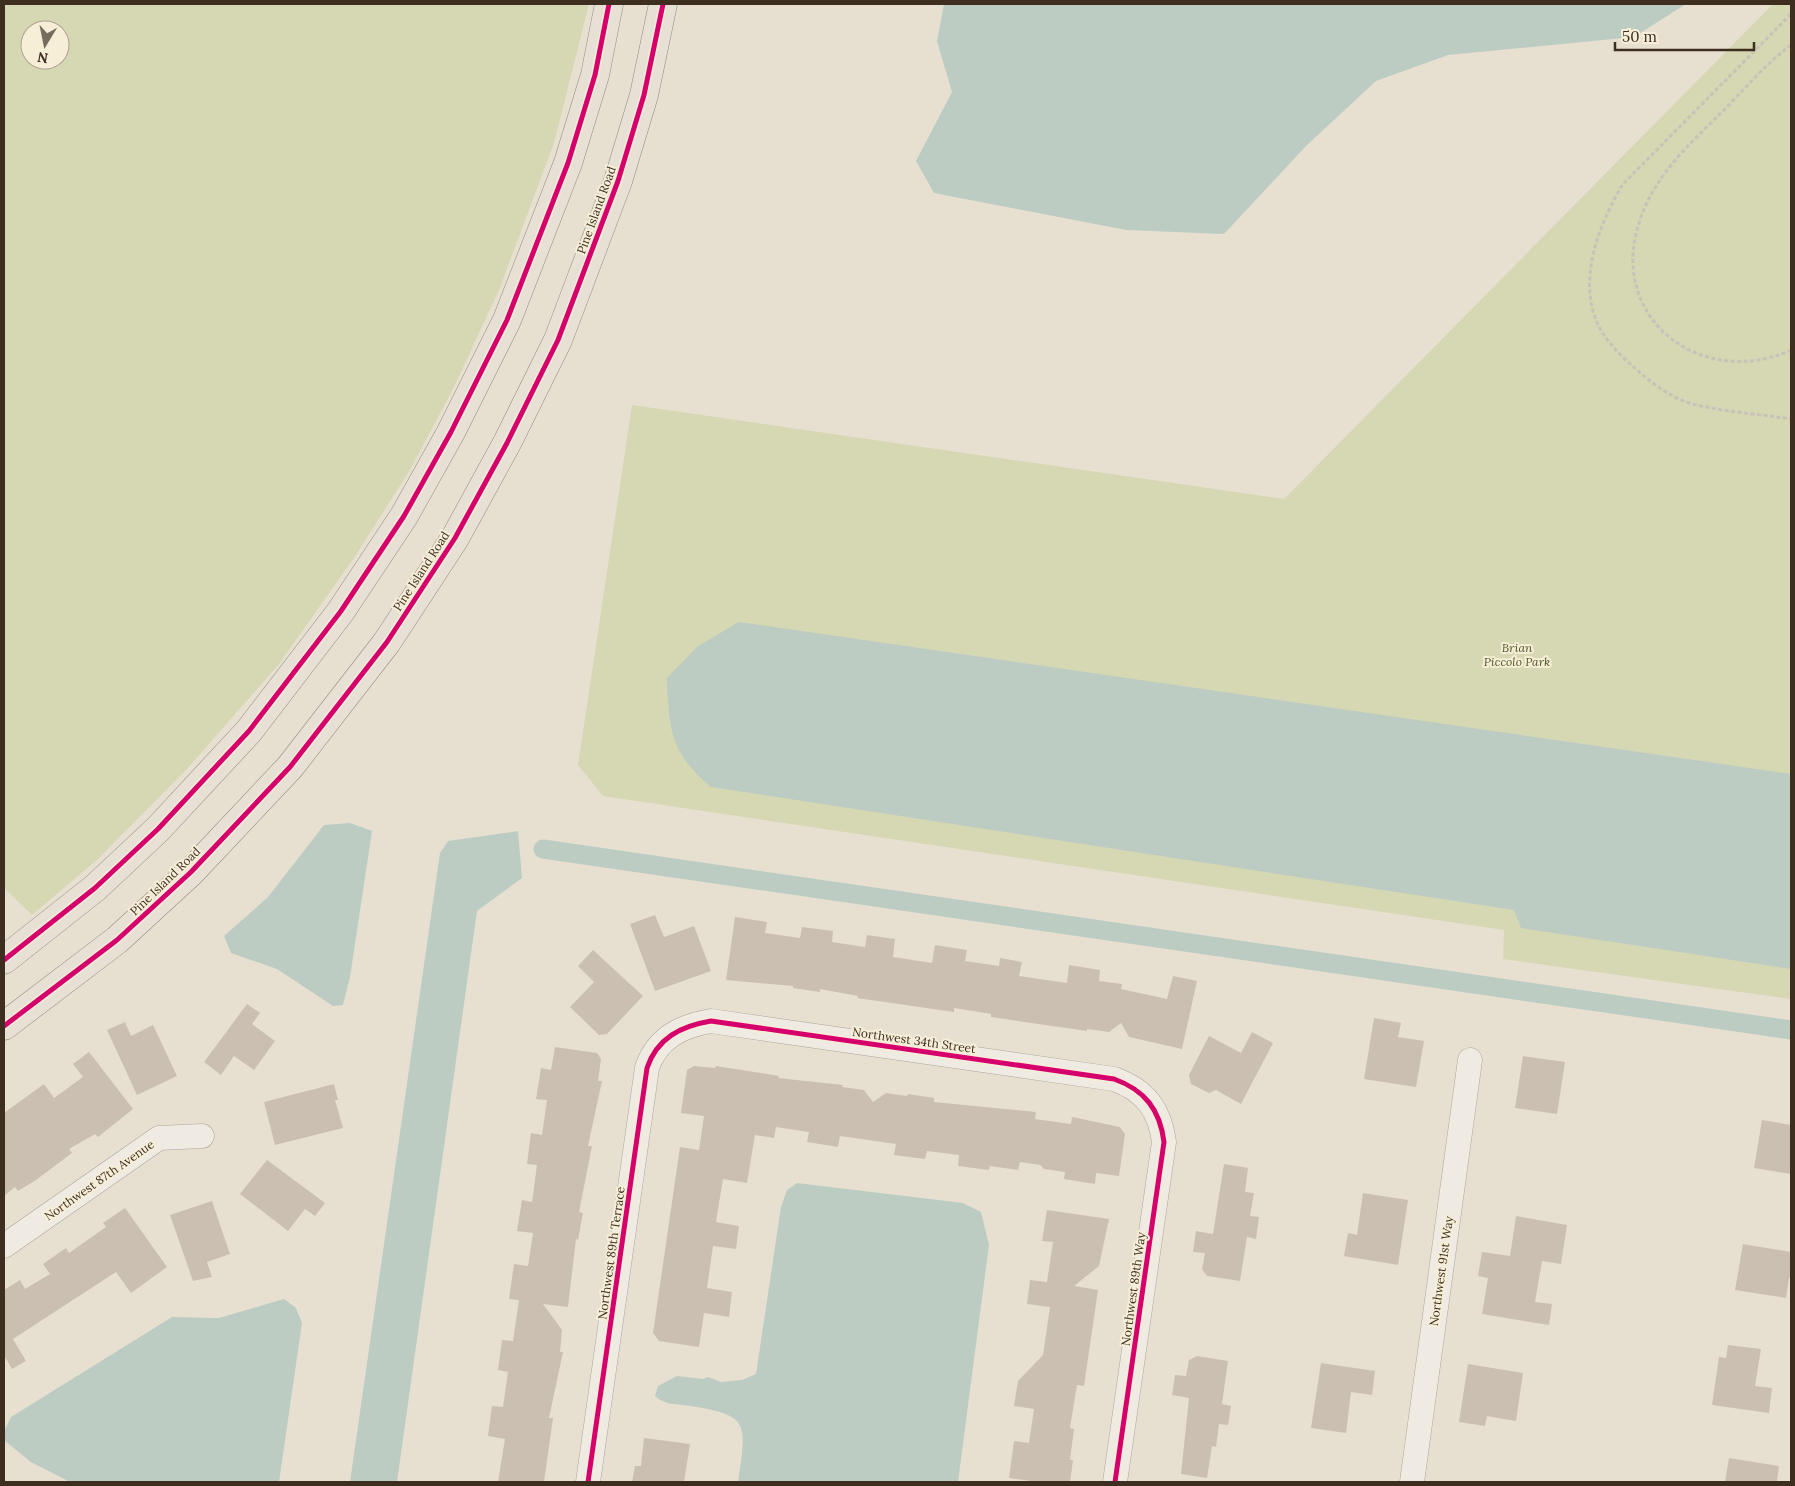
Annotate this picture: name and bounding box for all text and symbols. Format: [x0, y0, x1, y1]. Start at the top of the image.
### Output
north arrow [20, 20, 70, 70]
scale bar [1615, 20, 1754, 52]
text: 50 m [1622, 27, 1657, 46]
text: N [36, 48, 50, 68]
street label: Pine Island Road [573, 164, 619, 256]
street label: Pine Island Road [390, 528, 452, 614]
park label: Brian Piccolo Park [1484, 640, 1550, 669]
street label: Pine Island Road [127, 844, 203, 918]
street label: Northwest 34th Street [851, 1024, 977, 1056]
street label: Northwest 87th Avenue [41, 1136, 157, 1224]
street label: Northwest 89th Terrace [594, 1185, 628, 1320]
street label: Northwest 91st Way [1426, 1214, 1456, 1327]
street label: Northwest 89th Way [1118, 1230, 1149, 1347]

